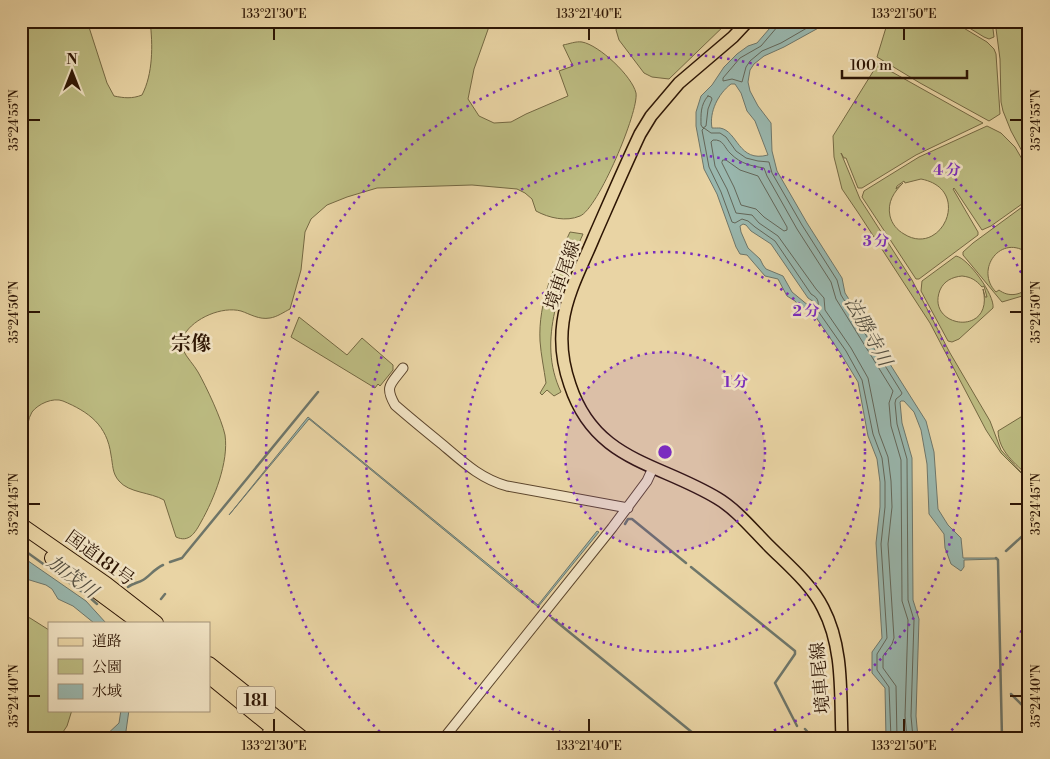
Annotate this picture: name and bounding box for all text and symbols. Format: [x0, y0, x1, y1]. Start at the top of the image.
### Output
text: 133°21'30"E [241, 7, 307, 22]
text: 133°21'40"E [556, 7, 622, 22]
text: 133°21'50"E [871, 7, 937, 22]
north arrow [48, 48, 98, 98]
scale bar [842, 48, 968, 80]
text: N [66, 51, 78, 69]
text: 100 m [850, 56, 892, 75]
text: 35°24'55"N [7, 89, 22, 151]
text: 35°24'55"N [1029, 89, 1044, 151]
text: 4 分 [933, 161, 961, 180]
text: 3 分 [863, 232, 889, 251]
street label: 境車尾線 [539, 237, 586, 313]
text: 35°24'50"N [7, 281, 22, 343]
text: 35°24'50"N [1029, 281, 1044, 343]
water label: 法勝寺川 [839, 292, 898, 372]
text: 2 分 [793, 302, 819, 321]
district label: 宗像 [171, 332, 211, 357]
text: 1 分 [724, 373, 748, 392]
centre of rings [656, 443, 674, 461]
text: 35°24'45"N [7, 473, 22, 535]
text: 35°24'45"N [1029, 473, 1044, 535]
street label: 国道181号 [61, 526, 139, 591]
water label: 加茂川 [42, 550, 104, 605]
legend [48, 622, 210, 712]
text: 道路 [92, 632, 122, 651]
street label: 境車尾線 [806, 641, 835, 715]
text: 公園 [92, 658, 122, 677]
text: 35°24'40"N [7, 664, 22, 728]
text: 35°24'40"N [1029, 664, 1044, 728]
text: 水域 [92, 682, 122, 701]
road number: 181 [237, 686, 275, 714]
text: 133°21'30"E [241, 739, 307, 754]
text: 133°21'40"E [556, 739, 622, 754]
text: 133°21'50"E [871, 739, 937, 754]

